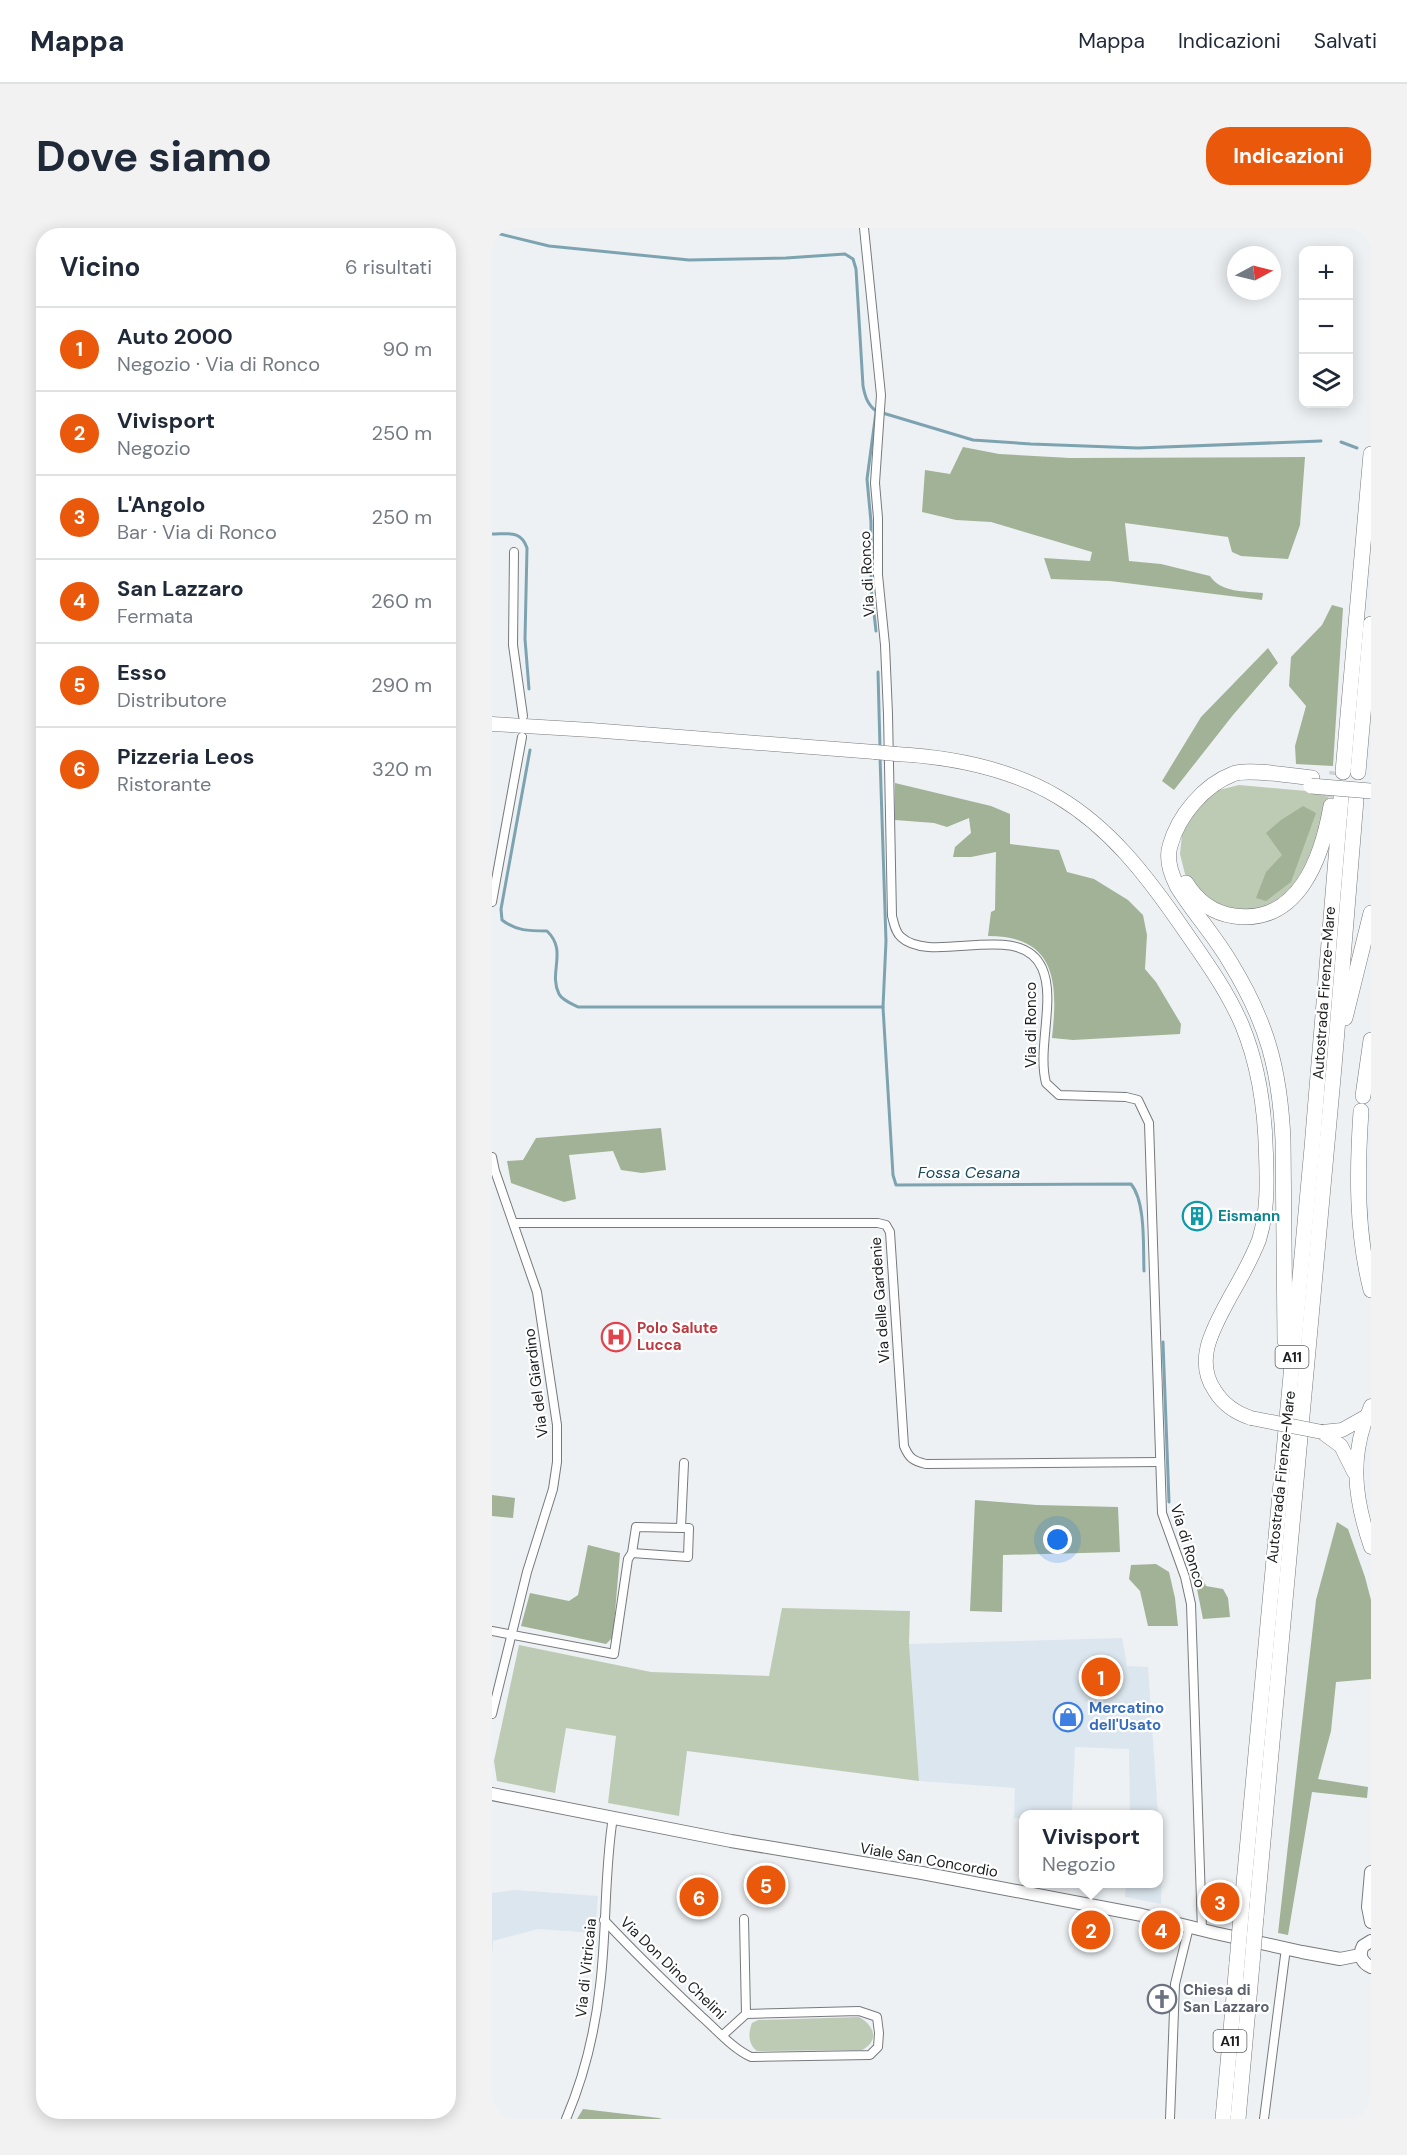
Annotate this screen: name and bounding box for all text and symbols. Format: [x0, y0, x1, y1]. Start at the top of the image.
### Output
text: Mappa [30, 23, 124, 60]
text: Mappa [1078, 27, 1145, 55]
text: Indicazioni [1178, 27, 1281, 55]
text: Salvati [1314, 27, 1377, 55]
button: Indicazioni [1206, 127, 1371, 185]
text: Dove siamo [36, 129, 272, 184]
north arrow [1227, 246, 1281, 300]
map controls [1299, 246, 1353, 408]
button: + [1299, 246, 1353, 300]
text: Vicino [60, 250, 140, 284]
text: 6 risultati [345, 254, 432, 280]
button: − [1299, 300, 1353, 354]
text: Auto 2000 [117, 322, 233, 351]
text: 1 [76, 336, 83, 362]
text: 90 m [383, 336, 432, 362]
text: Negozio · Via di Ronco [117, 351, 320, 377]
button: layers [1299, 354, 1353, 408]
text: Vivisport [117, 406, 215, 435]
text: 2 [74, 420, 85, 446]
text: 250 m [371, 420, 432, 446]
text: Negozio [117, 435, 191, 461]
text: L'Angolo [117, 490, 205, 519]
text: 3 [73, 504, 86, 530]
text: 250 m [371, 504, 432, 530]
text: Bar · Via di Ronco [117, 519, 277, 545]
street label: Via di Ronco [855, 530, 879, 618]
text: San Lazzaro [117, 574, 244, 603]
text: 4 [73, 588, 86, 614]
text: 260 m [371, 588, 432, 614]
text: Fermata [117, 603, 193, 629]
text: Esso [117, 658, 167, 687]
text: 5 [73, 672, 86, 698]
text: 290 m [371, 672, 432, 698]
text: Distributore [117, 687, 227, 713]
text: Pizzeria Leos [117, 742, 255, 771]
text: 6 [73, 756, 86, 782]
text: 320 m [372, 756, 432, 782]
text: Ristorante [117, 771, 211, 797]
street label: Autostrada Firenze-Mare [1308, 906, 1340, 1080]
street label: Via di Ronco [1021, 982, 1041, 1068]
water label: Fossa Cesana [918, 1162, 1020, 1183]
building icon: Eismann [1181, 1200, 1213, 1232]
place label: Eismann [1218, 1206, 1280, 1226]
street label: Via delle Gardenie [866, 1236, 894, 1364]
place label: Polo Salute Lucca [637, 1318, 718, 1355]
hospital icon: Polo Salute Lucca [600, 1321, 632, 1353]
street label: Via del Giardino [519, 1327, 553, 1439]
road number: A11 [1276, 1346, 1308, 1368]
street label: Autostrada Firenze-Mare [1262, 1390, 1300, 1564]
street label: Via di Ronco [1166, 1502, 1210, 1590]
your location [1043, 1525, 1072, 1554]
pin: 1 [1082, 1654, 1120, 1700]
place label: Mercatino dell'Usato [1089, 1698, 1164, 1735]
shop icon: Mercatino dell'Usato [1052, 1701, 1084, 1733]
popup [1019, 1810, 1163, 1888]
text: Vivisport [1042, 1822, 1140, 1851]
street label: Viale San Concordio [858, 1838, 1000, 1882]
text: Negozio [1042, 1851, 1116, 1877]
pin: 5 [746, 1862, 786, 1908]
pin: 6 [680, 1874, 718, 1920]
pin: 3 [1200, 1880, 1240, 1924]
pin: 2 [1072, 1908, 1110, 1952]
pin: 4 [1142, 1908, 1180, 1952]
street label: Via Don Dino Chelini [616, 1912, 730, 2024]
street label: Via di Vitricaia [571, 1917, 601, 2019]
place label: Chiesa di San Lazzaro [1183, 1980, 1269, 2017]
church icon: Chiesa di San Lazzaro [1146, 1983, 1178, 2015]
road number: A11 [1214, 2030, 1246, 2052]

